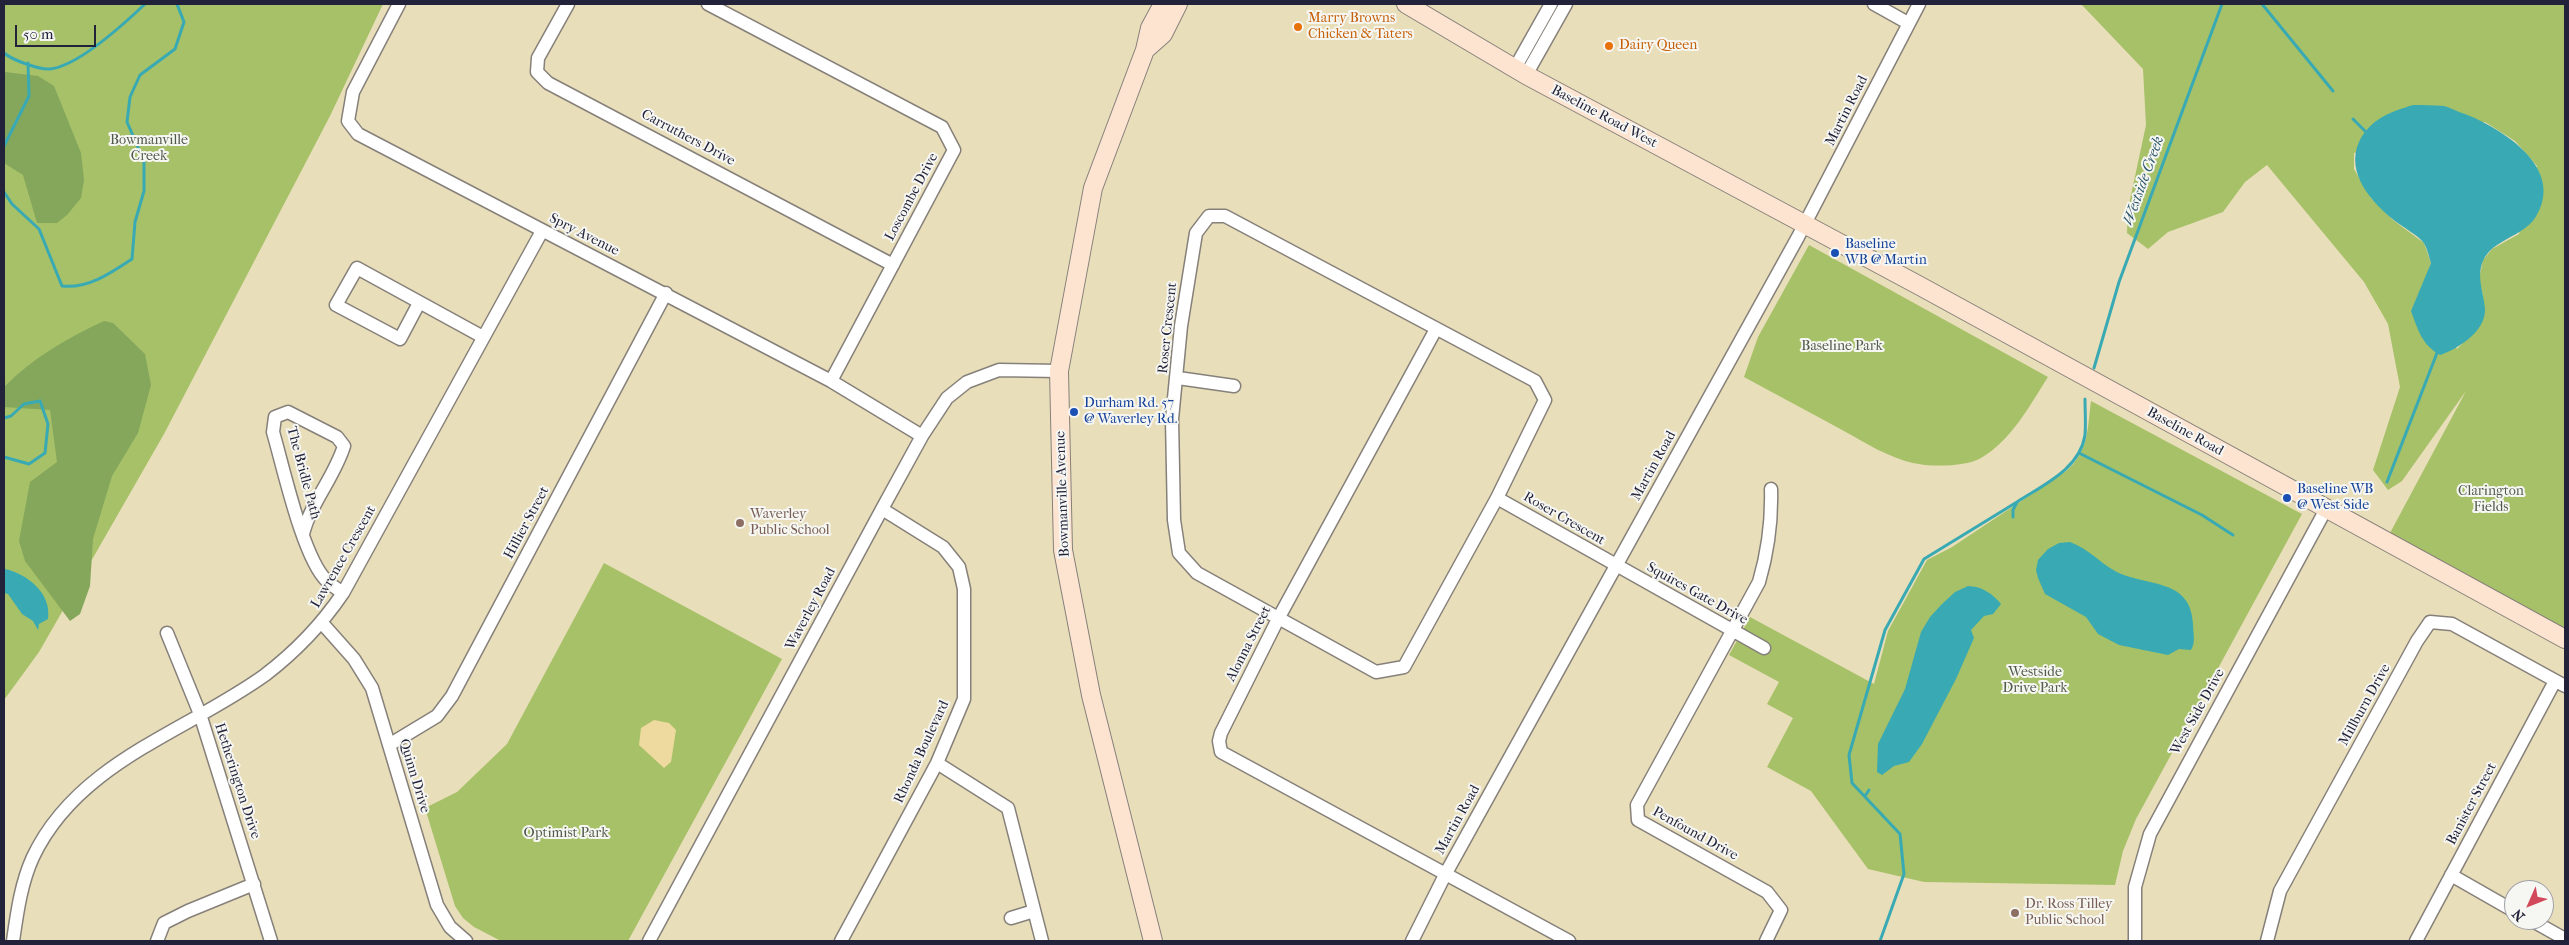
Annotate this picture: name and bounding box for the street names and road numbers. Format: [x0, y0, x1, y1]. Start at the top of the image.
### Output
street label: Martin Road [1822, 73, 1872, 149]
street label: Baseline Road West [1548, 82, 1660, 152]
street label: Carruthers Drive [638, 106, 738, 170]
street label: Loscombe Drive [882, 150, 942, 244]
street label: Spry Avenue [546, 210, 622, 260]
street label: Roser Crescent [1155, 282, 1181, 374]
street label: Baseline Road [2144, 404, 2226, 460]
street label: The Bridle Path [283, 425, 323, 521]
street label: Martin Road [1628, 428, 1680, 504]
street label: Bowmanville Avenue [1052, 431, 1074, 557]
street label: Hillier Street [501, 484, 553, 562]
street label: Roser Crescent [1520, 489, 1608, 549]
street label: Lawrence Crescent [308, 503, 380, 611]
street label: Squires Gate Drive [1644, 559, 1750, 629]
street label: Waverley Road [782, 565, 840, 653]
street label: Alonna Street [1223, 603, 1275, 685]
street label: Millburn Drive [2336, 661, 2394, 749]
street label: West Side Drive [2167, 666, 2229, 758]
street label: Rhonda Boulevard [891, 698, 953, 806]
street label: Hetherington Drive [210, 721, 264, 841]
street label: Quinn Drive [395, 737, 433, 815]
street label: Banister Street [2443, 760, 2501, 848]
street label: Martin Road [1432, 782, 1484, 858]
street label: Penfound Drive [1649, 804, 1741, 864]

